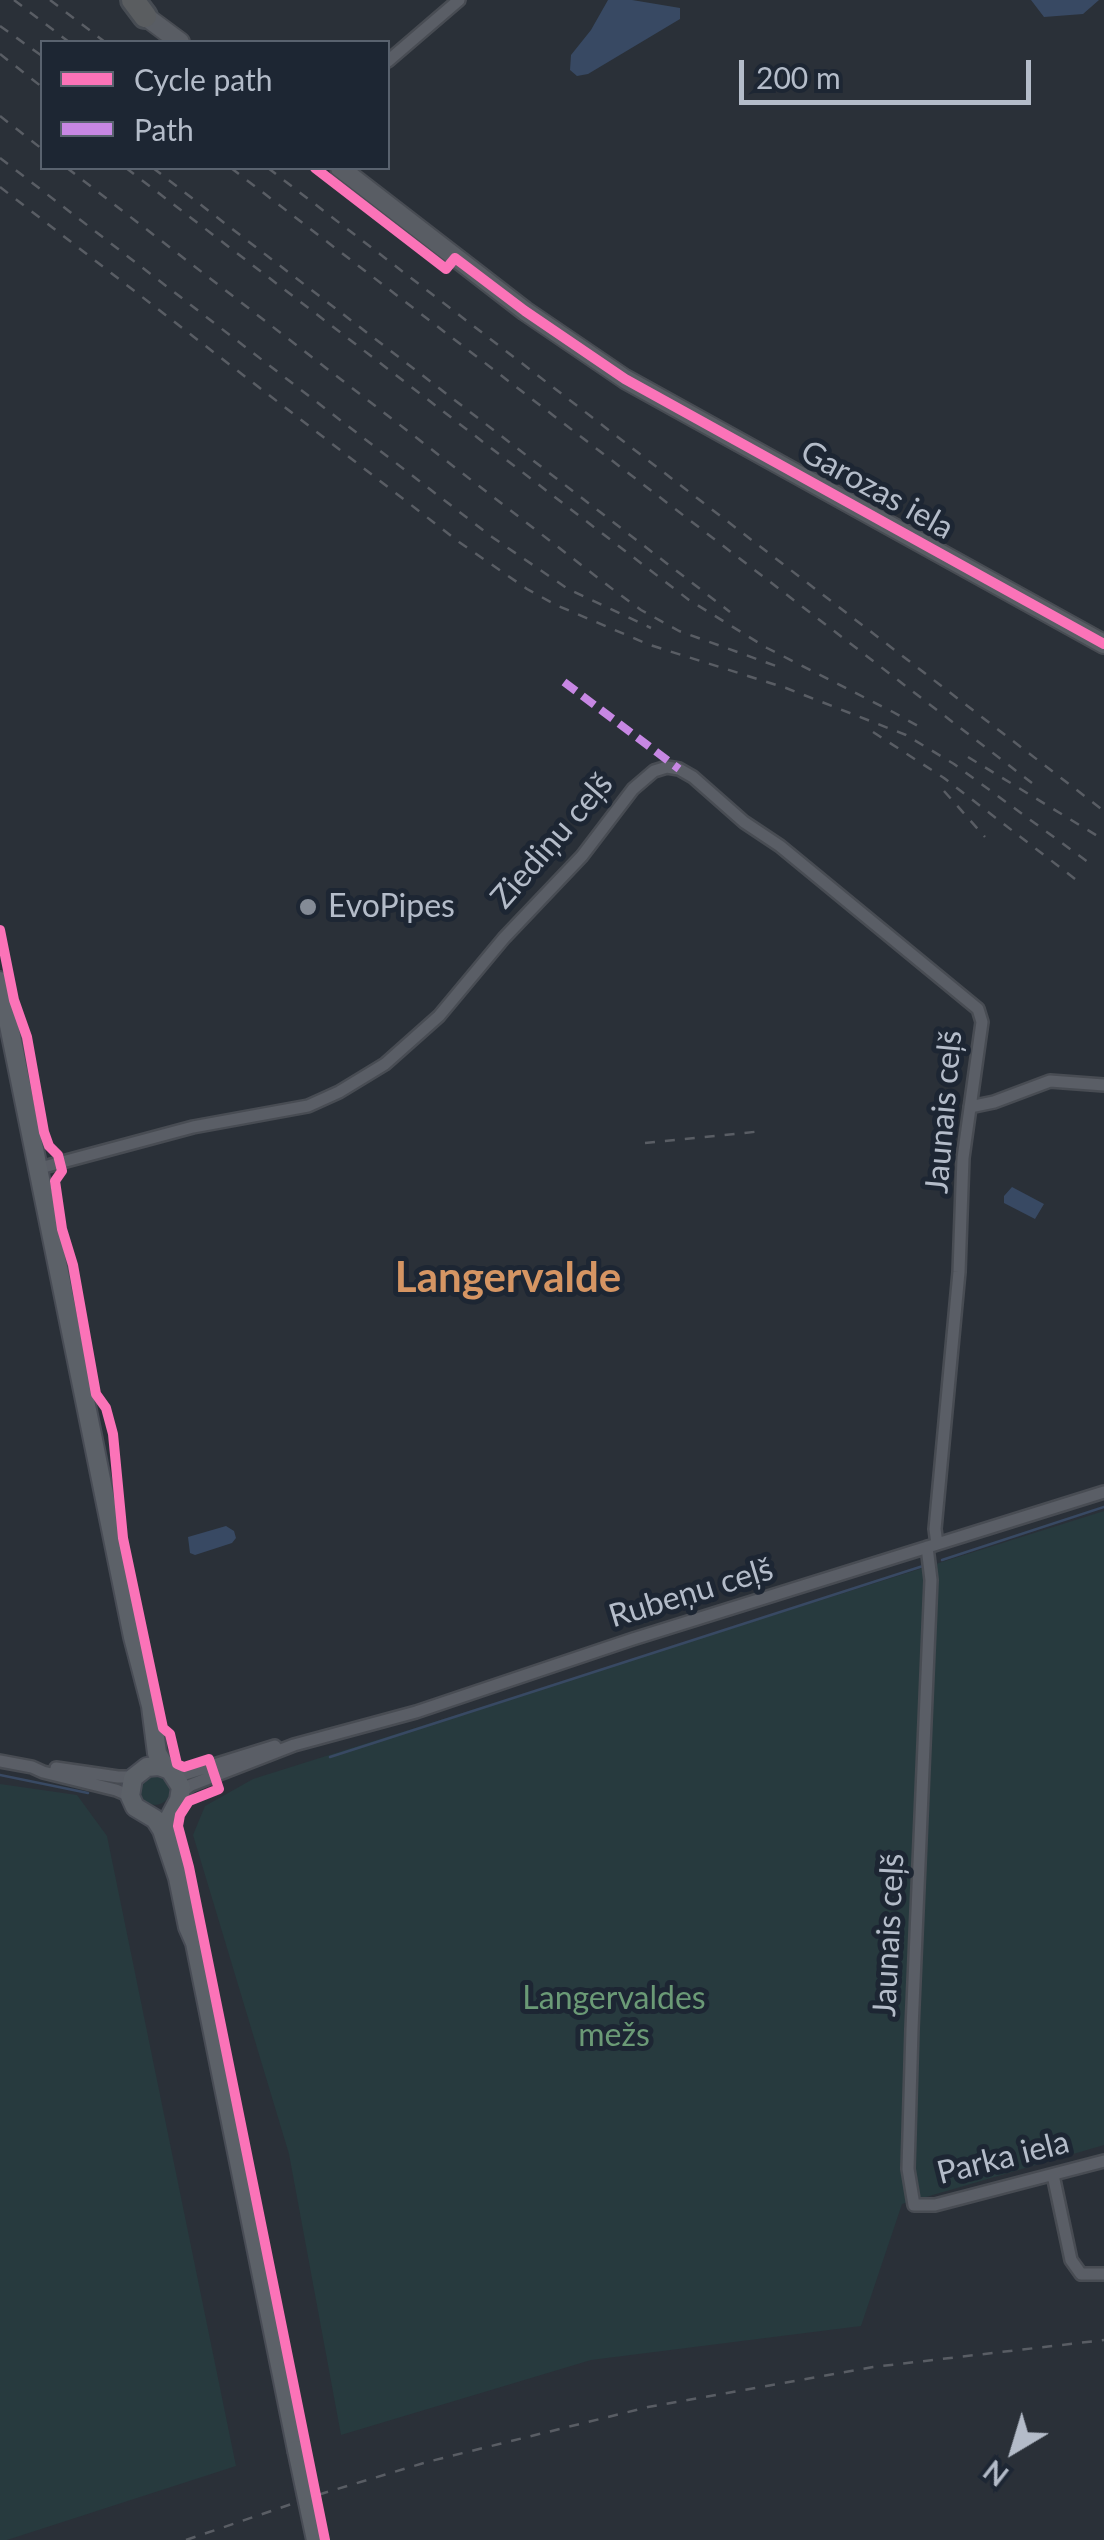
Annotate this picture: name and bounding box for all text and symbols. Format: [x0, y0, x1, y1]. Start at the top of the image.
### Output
legend [40, 40, 390, 170]
scale bar [744, 40, 1036, 102]
text: 200 m [756, 59, 841, 95]
text: Cycle path [134, 61, 273, 97]
text: Path [134, 111, 194, 147]
street label: Garozas iela [794, 432, 960, 548]
street label: Ziediņu ceļš [483, 766, 621, 916]
place label: EvoPipes [328, 888, 455, 926]
marker: EvoPipes [297, 896, 319, 918]
street label: Jaunais ceļš [918, 1029, 970, 1195]
district label: Langervalde [395, 1253, 621, 1303]
street label: Rubeņu ceļš [604, 1550, 778, 1636]
street label: Jaunais ceļš [866, 1852, 912, 2018]
park label: Langervaldes mežs [522, 1980, 706, 2055]
street label: Parka iela [933, 2123, 1073, 2193]
north arrow [964, 2400, 1064, 2500]
text: N [977, 2454, 1015, 2494]

